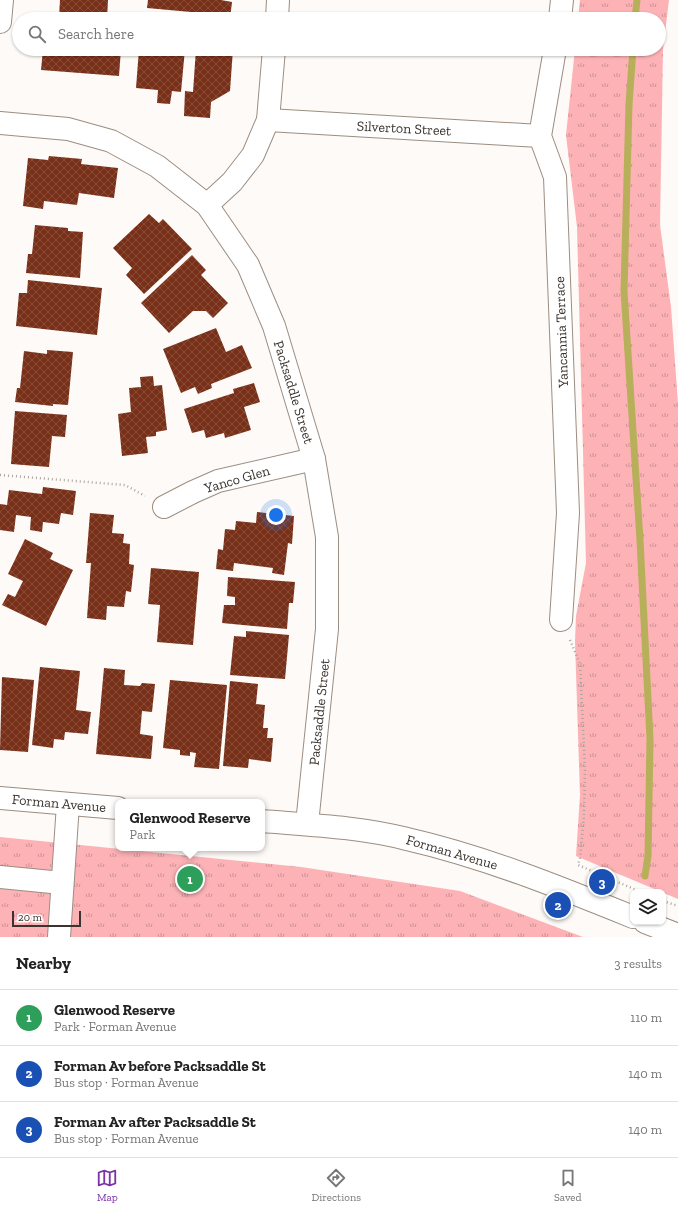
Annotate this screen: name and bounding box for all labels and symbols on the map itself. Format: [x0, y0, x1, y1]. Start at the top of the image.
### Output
street label: Silverton Street [356, 118, 453, 140]
street label: Yancannia Terrace [551, 276, 572, 389]
street label: Packsaddle Street [270, 338, 318, 447]
street label: Yanco Glen [202, 462, 272, 497]
your location [266, 505, 286, 525]
street label: Packsaddle Street [305, 657, 334, 766]
street label: Forman Avenue [11, 791, 107, 816]
street label: Forman Avenue [404, 831, 500, 874]
pin: 1 [177, 864, 203, 894]
pin: 3 [589, 867, 615, 897]
pin: 2 [545, 890, 571, 920]
scale bar [12, 909, 81, 928]

